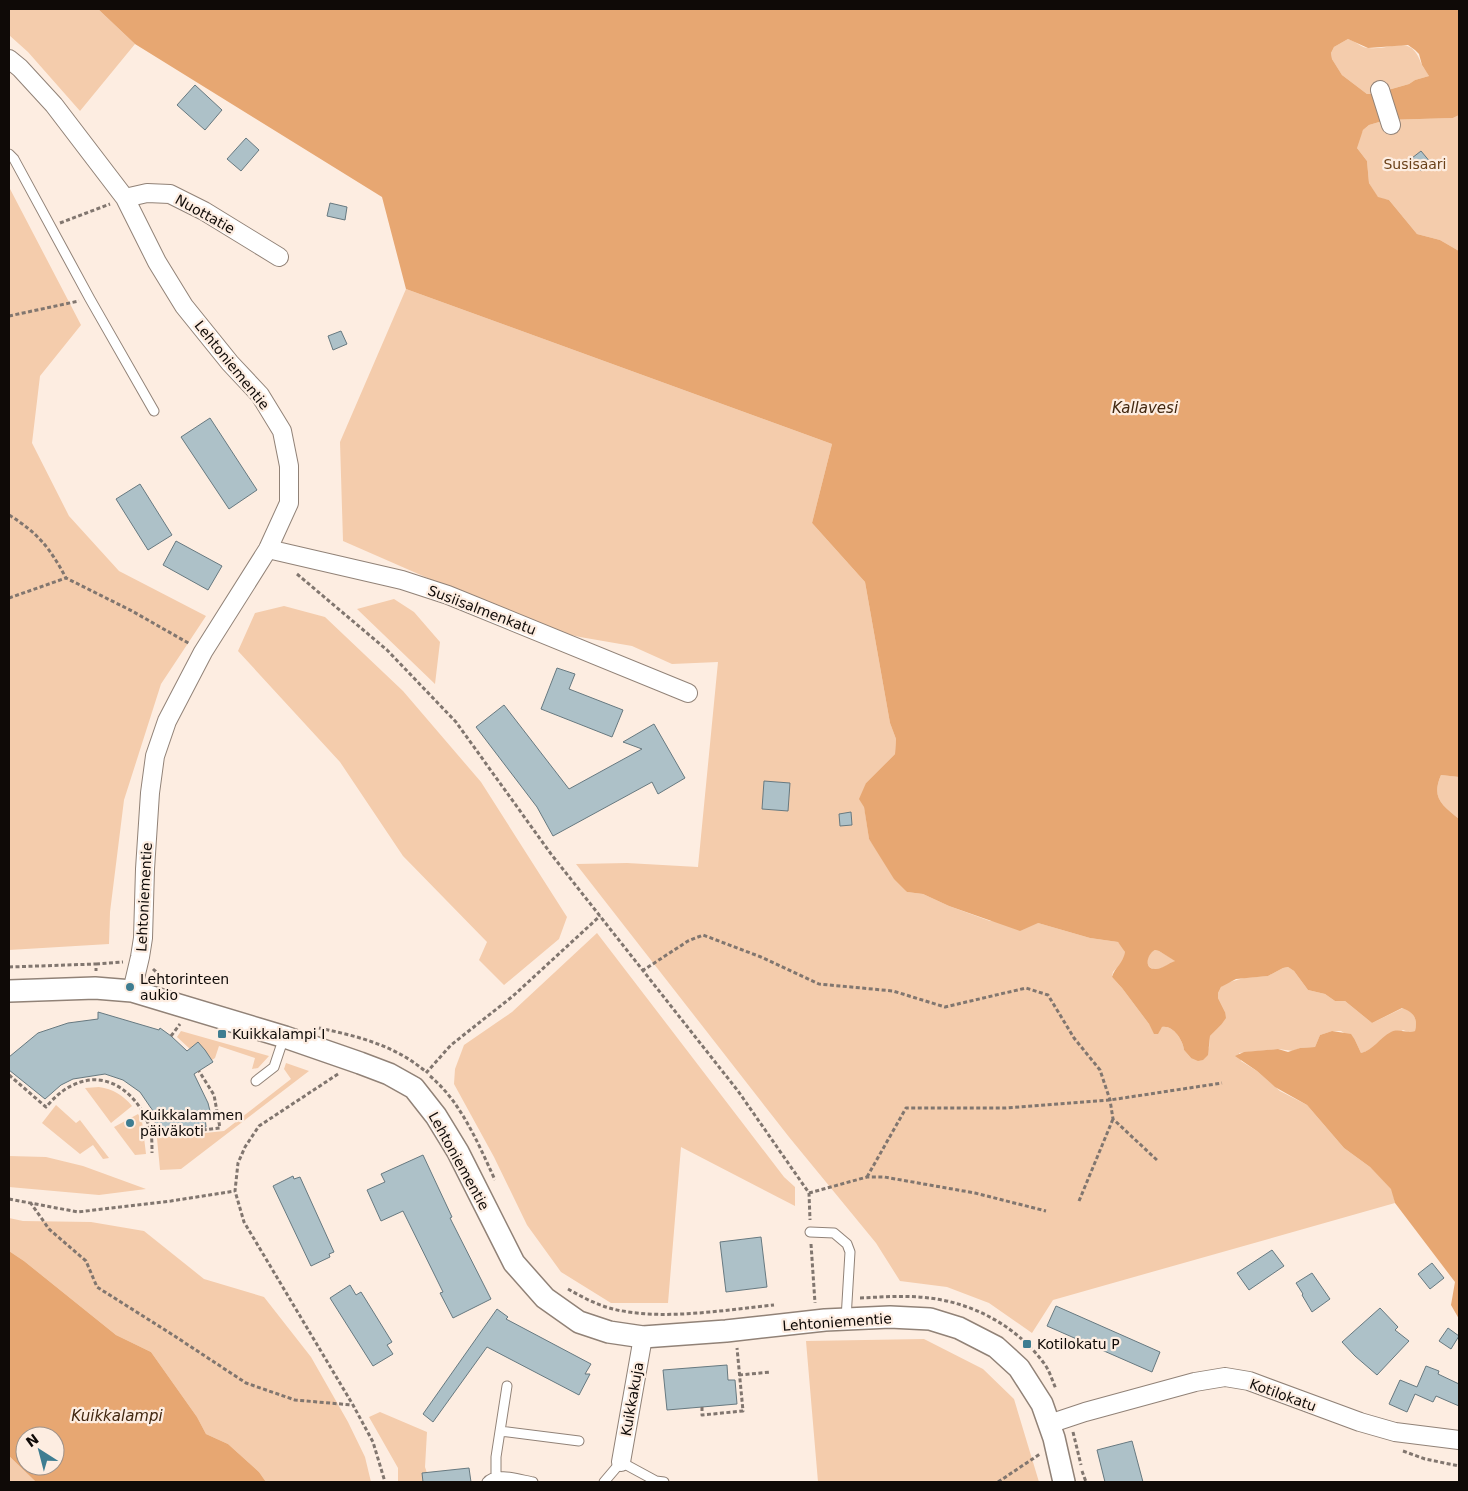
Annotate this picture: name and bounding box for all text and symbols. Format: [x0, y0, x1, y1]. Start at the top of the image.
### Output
park label: Susisaari [1383, 156, 1447, 172]
street label: Nuottatie [172, 191, 238, 237]
street label: Lehtoniementie [191, 317, 273, 413]
water label: Kallavesi [1112, 399, 1179, 417]
street label: Susiisalmenkatu [426, 582, 538, 638]
street label: Lehtoniementie [133, 842, 155, 952]
place label: Lehtorinteen aukio [140, 971, 229, 1003]
marker: Lehtorinteen aukio [124, 981, 136, 993]
place label: Kuikkalampi I [232, 1026, 325, 1042]
marker: Kuikkalampi I [216, 1028, 228, 1040]
place label: Kuikkalammen päiväkoti [140, 1107, 243, 1139]
street label: Lehtoniementie [425, 1109, 493, 1213]
marker: Kuikkalammen päiväkoti [124, 1117, 136, 1129]
street label: Lehtoniementie [782, 1310, 892, 1334]
place label: Kotilokatu P [1037, 1336, 1120, 1352]
marker: Kotilokatu P [1021, 1338, 1033, 1350]
street label: Kuikkakuja [618, 1361, 646, 1437]
street label: Kotilokatu [1248, 1376, 1318, 1414]
water label: Kuikkalampi [71, 1407, 163, 1425]
north arrow [15, 1426, 65, 1476]
text: N [23, 1431, 42, 1450]

